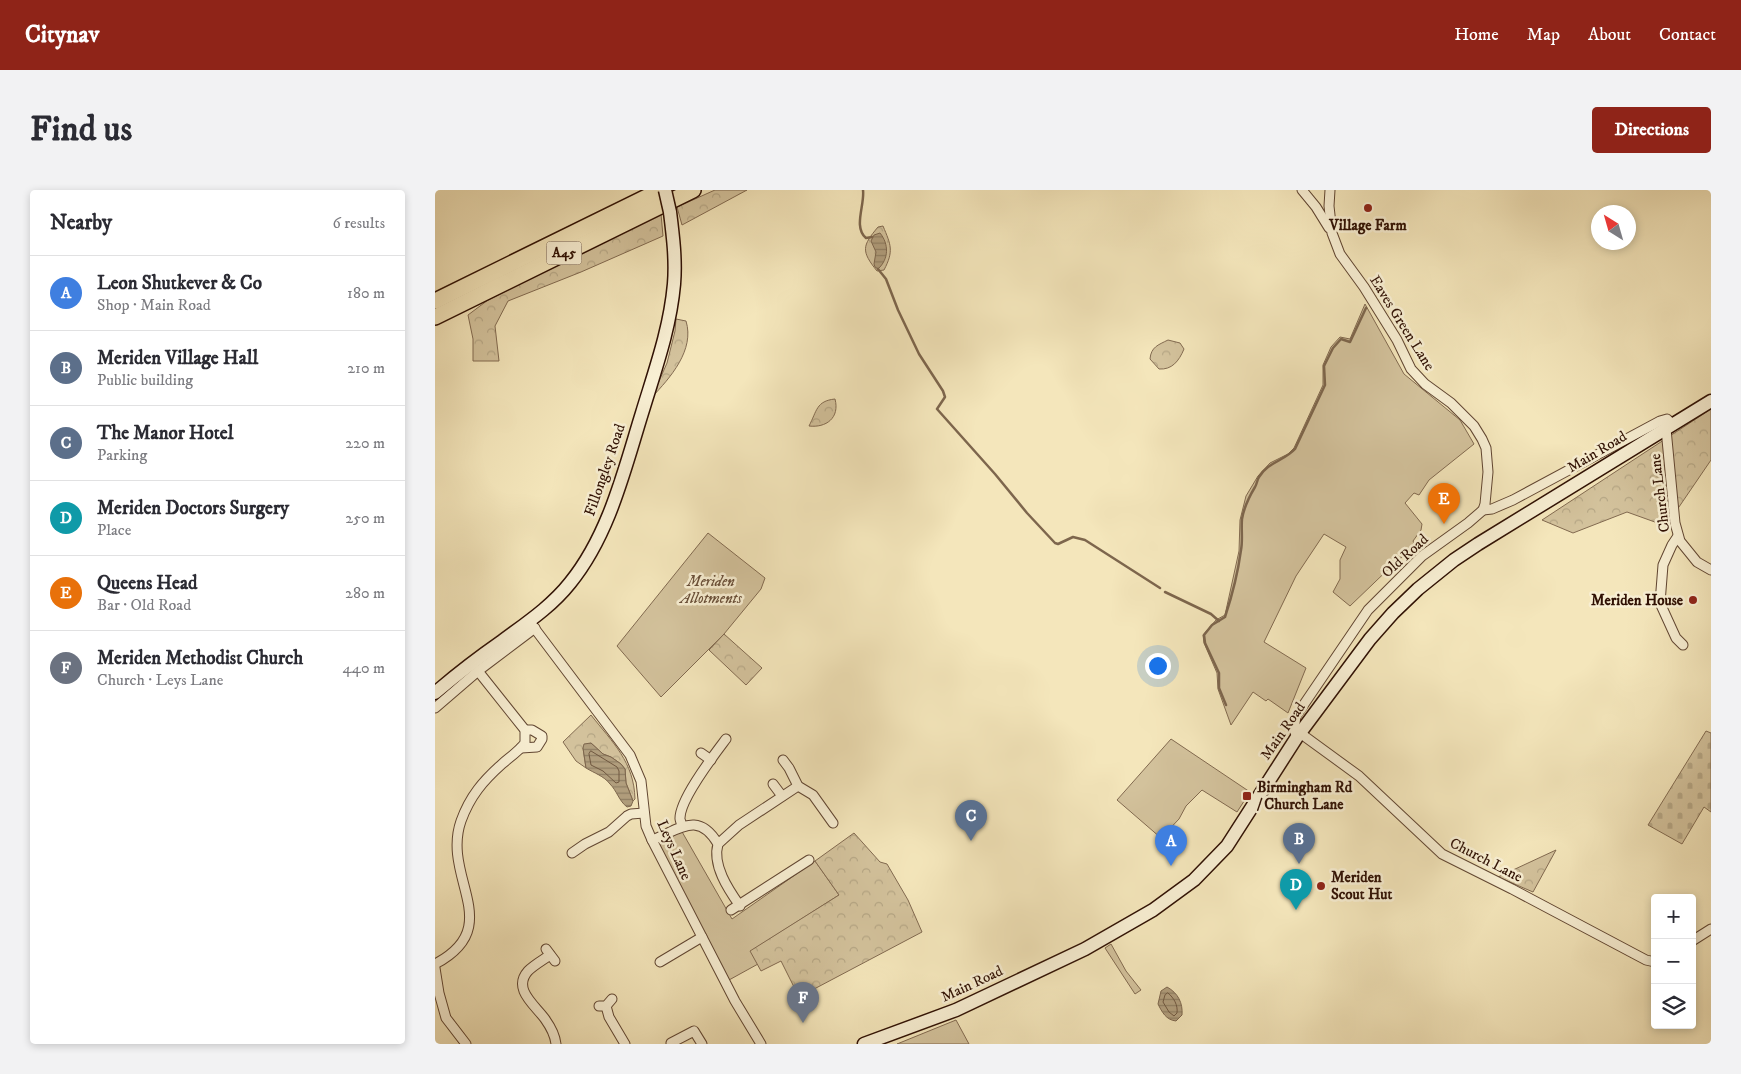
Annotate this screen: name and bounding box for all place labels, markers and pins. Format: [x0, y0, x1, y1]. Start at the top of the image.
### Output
marker: Village Farm [1362, 202, 1374, 214]
place label: Village Farm [1328, 216, 1407, 235]
pin: E [1428, 483, 1460, 524]
place label: Meriden House [1591, 591, 1684, 610]
marker: Meriden House [1687, 594, 1699, 606]
place label: Birmingham Rd / Church Lane [1256, 778, 1353, 814]
marker: Birmingham Rd / Church Lane [1241, 790, 1253, 802]
pin: C [955, 800, 987, 841]
pin: B [1283, 823, 1315, 864]
pin: A [1155, 825, 1187, 866]
place label: Meriden Scout Hut [1331, 868, 1392, 904]
pin: D [1280, 869, 1312, 910]
marker: Meriden Scout Hut [1315, 880, 1327, 892]
pin: F [787, 982, 819, 1023]

